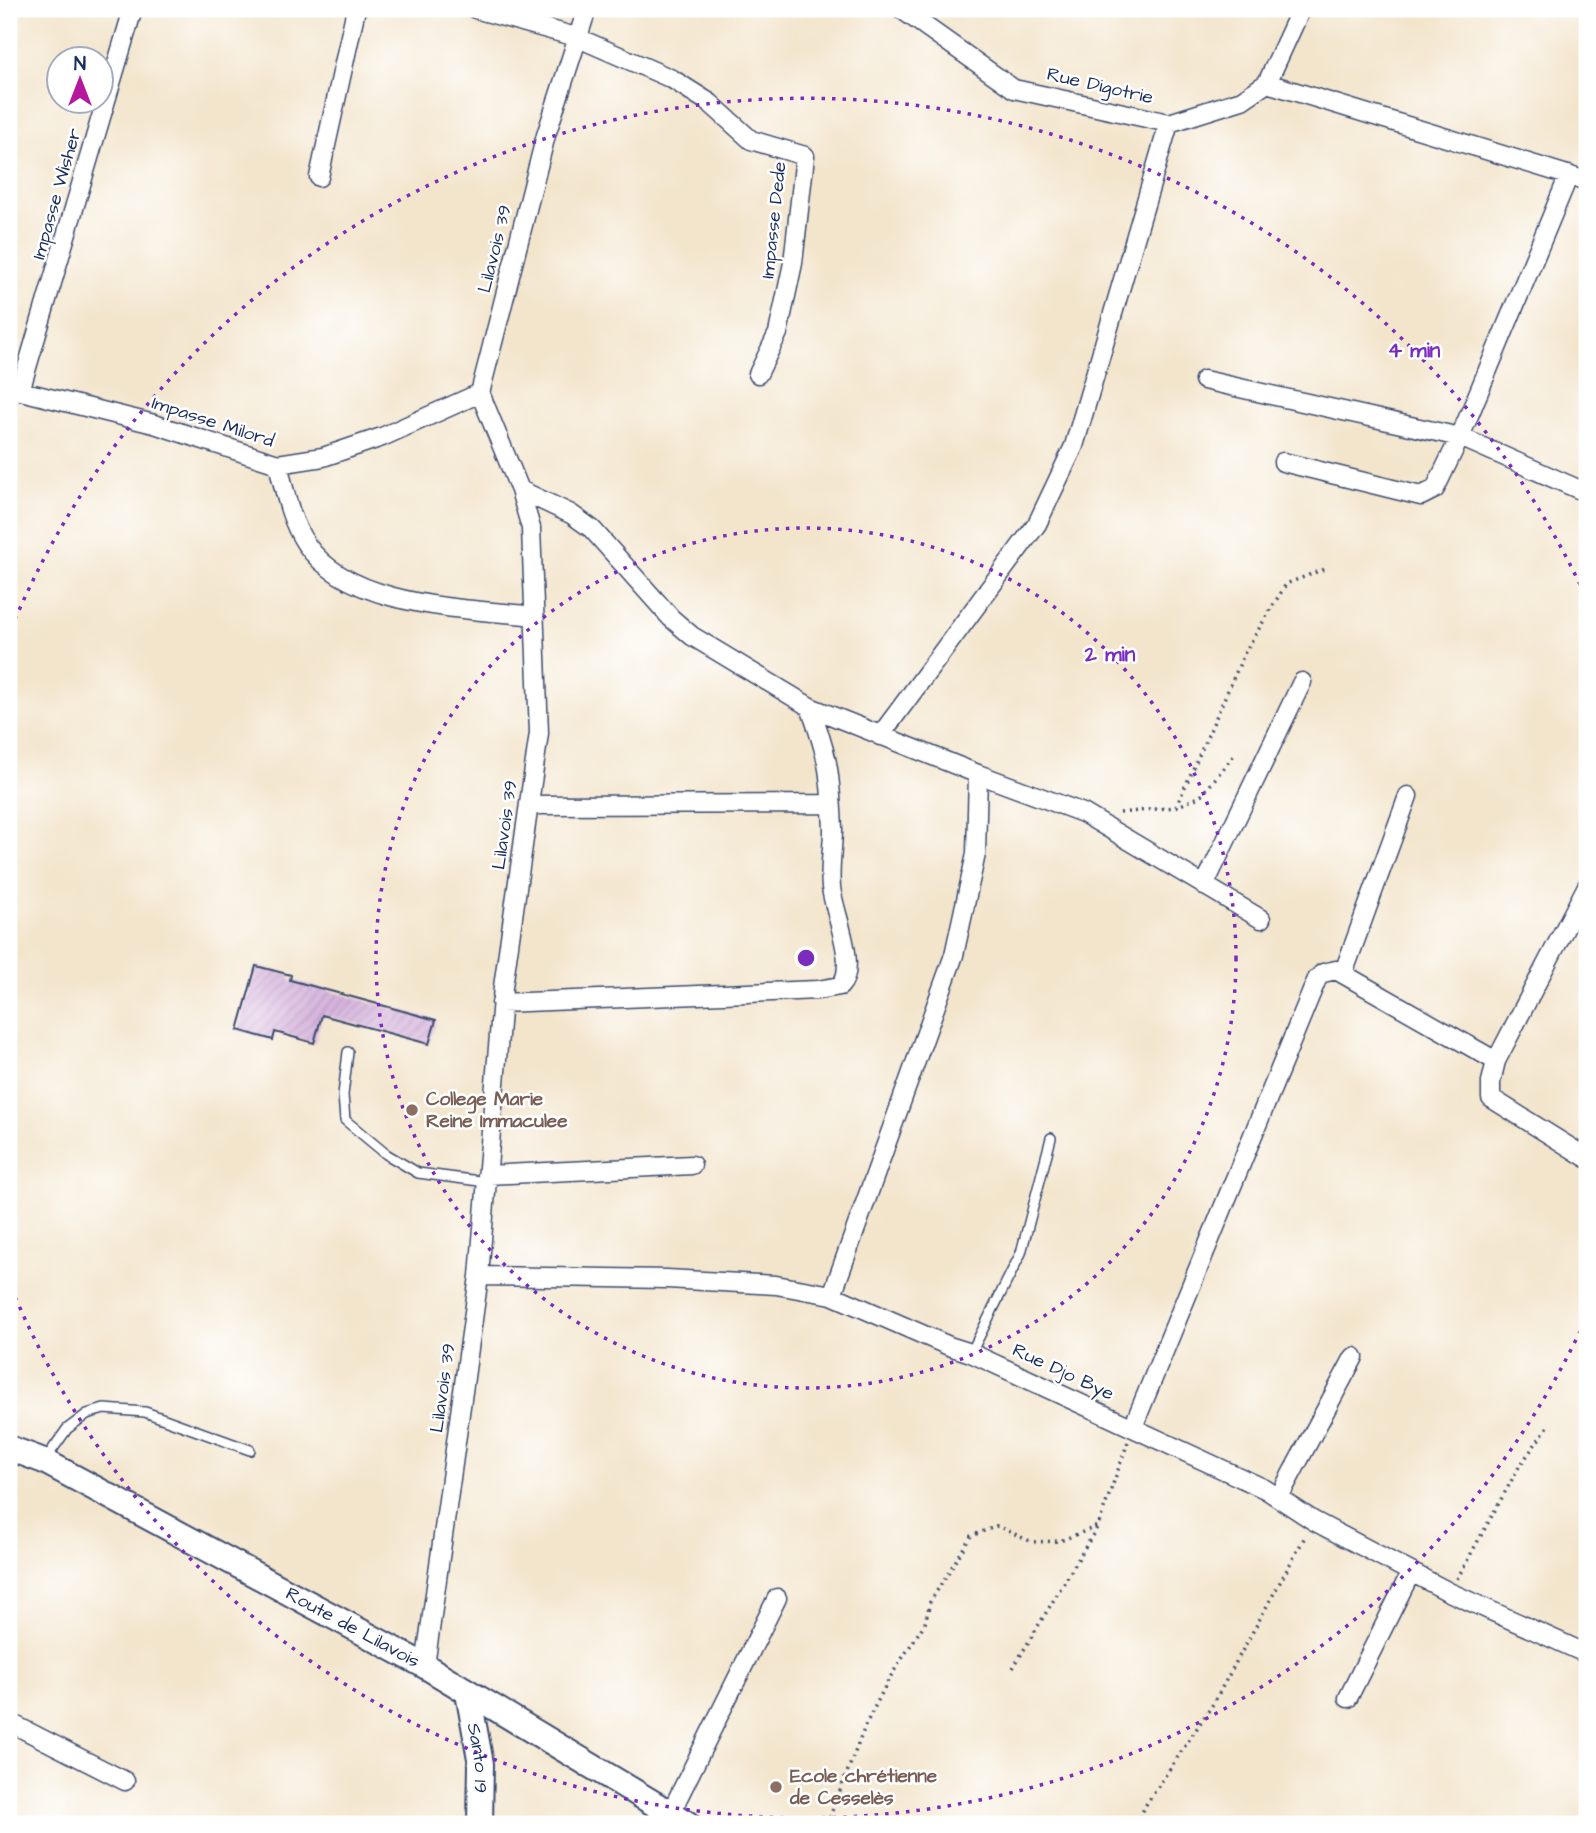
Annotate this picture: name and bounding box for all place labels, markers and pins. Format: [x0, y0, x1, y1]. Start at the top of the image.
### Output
centre of rings [794, 946, 818, 970]
place label: College Marie Reine Immaculee [426, 1086, 568, 1135]
marker: College Marie Reine Immaculee [404, 1102, 420, 1118]
place label: Ecole chrétienne de Cesselès [789, 1763, 938, 1812]
marker: Ecole chrétienne de Cesselès [768, 1779, 784, 1795]

